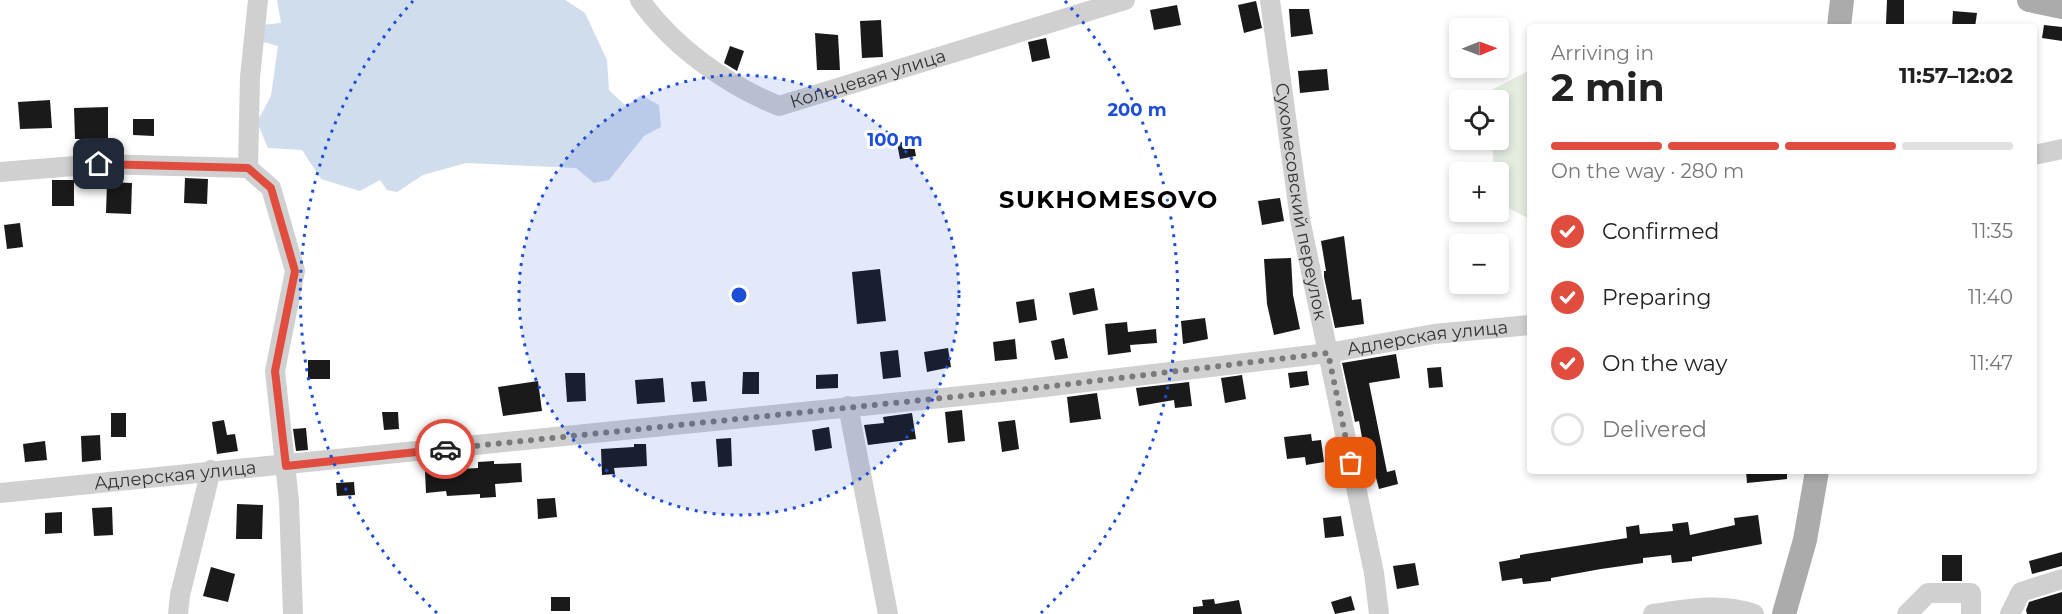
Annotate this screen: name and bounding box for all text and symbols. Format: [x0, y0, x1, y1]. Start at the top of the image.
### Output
north arrow [1449, 18, 1509, 78]
map controls [1449, 18, 1509, 294]
text: Arriving in [1551, 41, 1654, 65]
street label: Кольцевая улица [787, 45, 948, 113]
text: 11:57–12:02 [1899, 62, 2013, 89]
text: 2 min [1551, 63, 1665, 111]
street label: Сухомесовский переулок [1270, 81, 1332, 323]
button: locate [1449, 90, 1509, 150]
text: 200 m [1107, 99, 1167, 121]
text: 100 m [867, 129, 923, 151]
pin [73, 138, 124, 189]
icon: home [82, 147, 115, 180]
text: On the way · 280 m [1551, 159, 1744, 183]
button: + [1449, 162, 1509, 222]
district label: SUKHOMESOVO [999, 185, 1219, 214]
icon: check [1551, 215, 1584, 248]
text: Confirmed [1602, 218, 1719, 245]
text: 11:35 [1972, 219, 2013, 243]
button: − [1449, 234, 1509, 294]
icon: check [1551, 281, 1584, 314]
text: Preparing [1602, 284, 1711, 311]
centre of rings [729, 285, 749, 305]
text: 11:40 [1968, 285, 2013, 309]
street label: Адлерская улица [1345, 316, 1509, 360]
icon: check [1551, 347, 1584, 380]
text: On the way [1602, 350, 1727, 377]
text: 11:47 [1970, 351, 2013, 375]
text: Delivered [1602, 416, 1707, 443]
courier [415, 419, 475, 479]
icon: car [429, 433, 462, 466]
pin [1325, 437, 1376, 488]
icon: bag [1334, 446, 1367, 479]
street label: Адлерская улица [93, 456, 257, 494]

